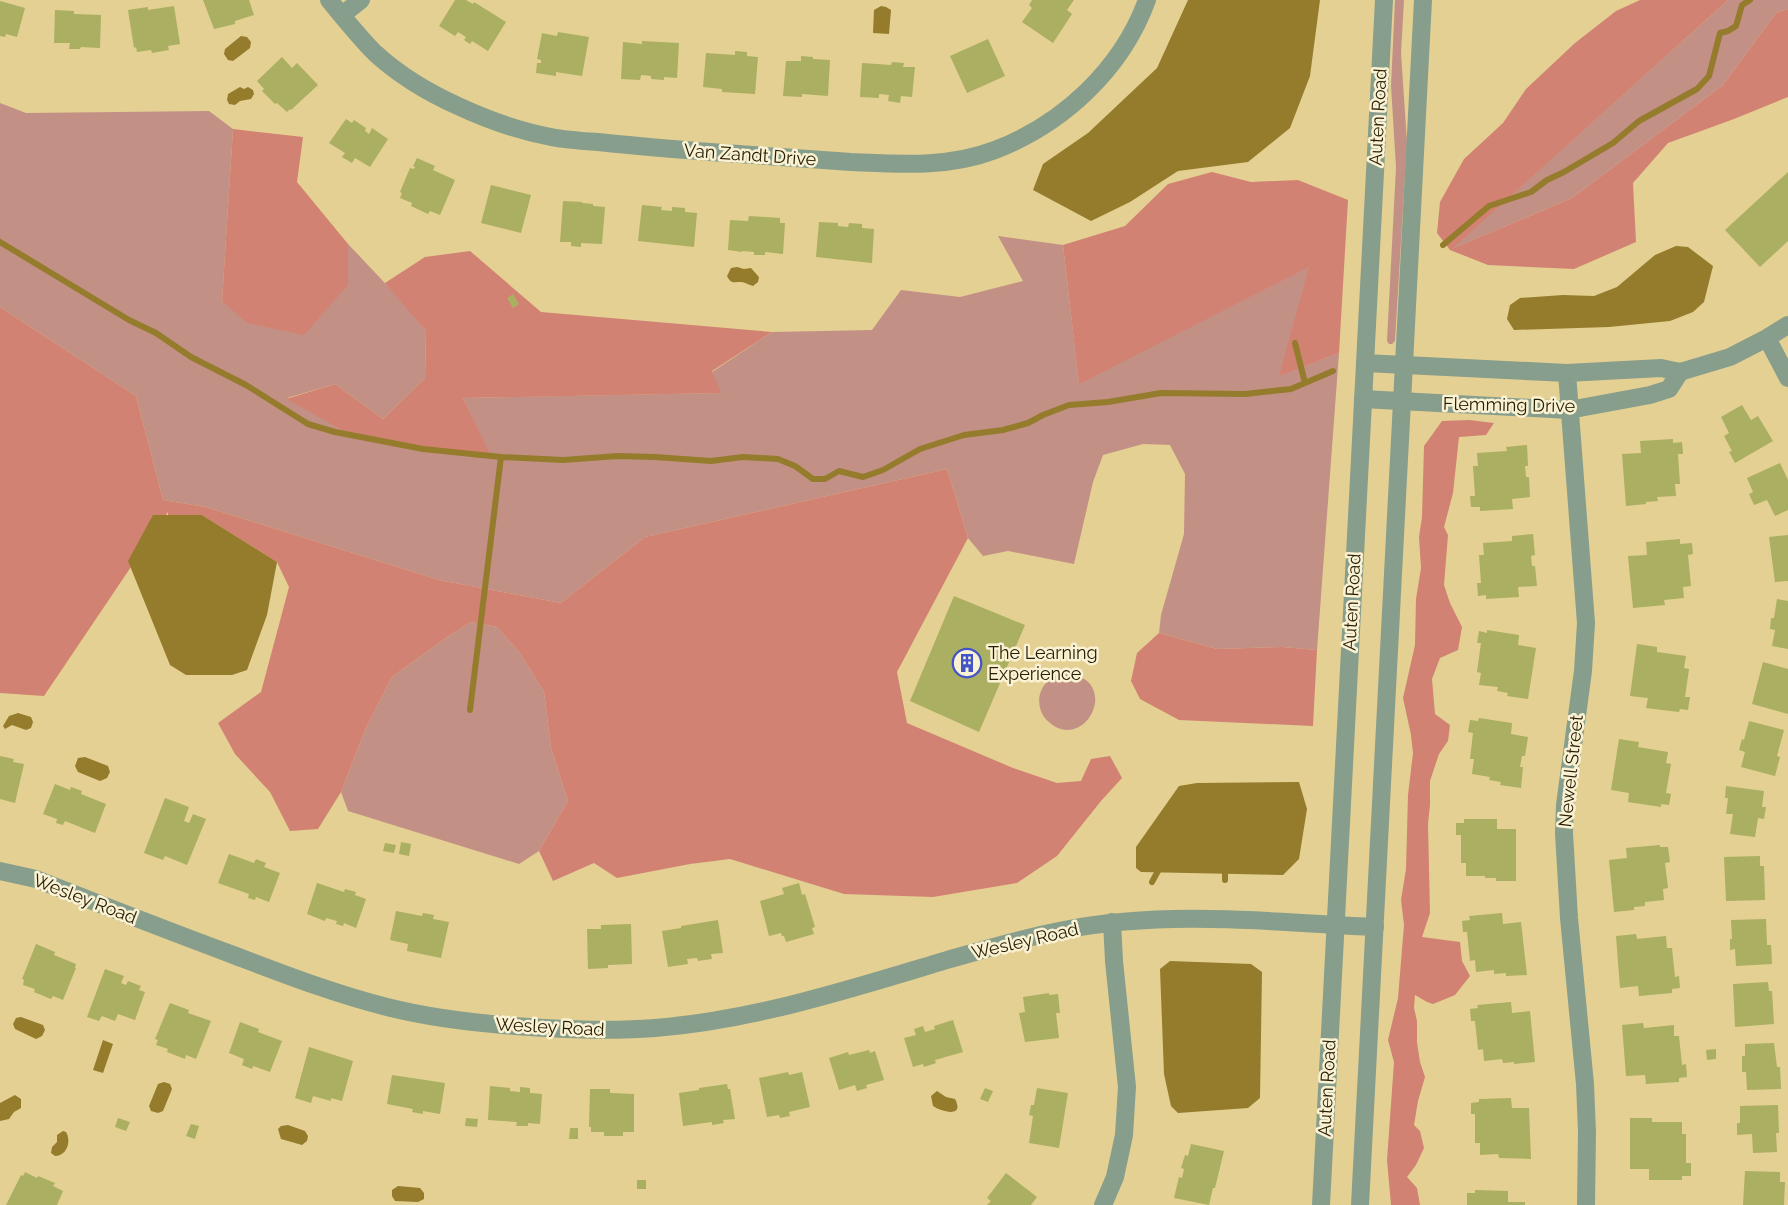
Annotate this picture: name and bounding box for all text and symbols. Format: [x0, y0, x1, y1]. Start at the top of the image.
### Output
street label: Auten Road [1364, 68, 1391, 166]
street label: Van Zandt Drive [683, 139, 817, 170]
street label: Flemming Drive [1443, 393, 1576, 416]
street label: Auten Road [1338, 553, 1365, 651]
place label: The Learning Experience [988, 642, 1098, 684]
building icon: The Learning Experience [951, 647, 983, 679]
street label: Newell Street [1554, 714, 1587, 828]
street label: Wesley Road [30, 869, 140, 928]
street label: Wesley Road [969, 918, 1080, 963]
street label: Wesley Road [495, 1013, 605, 1040]
street label: Auten Road [1313, 1039, 1340, 1137]

